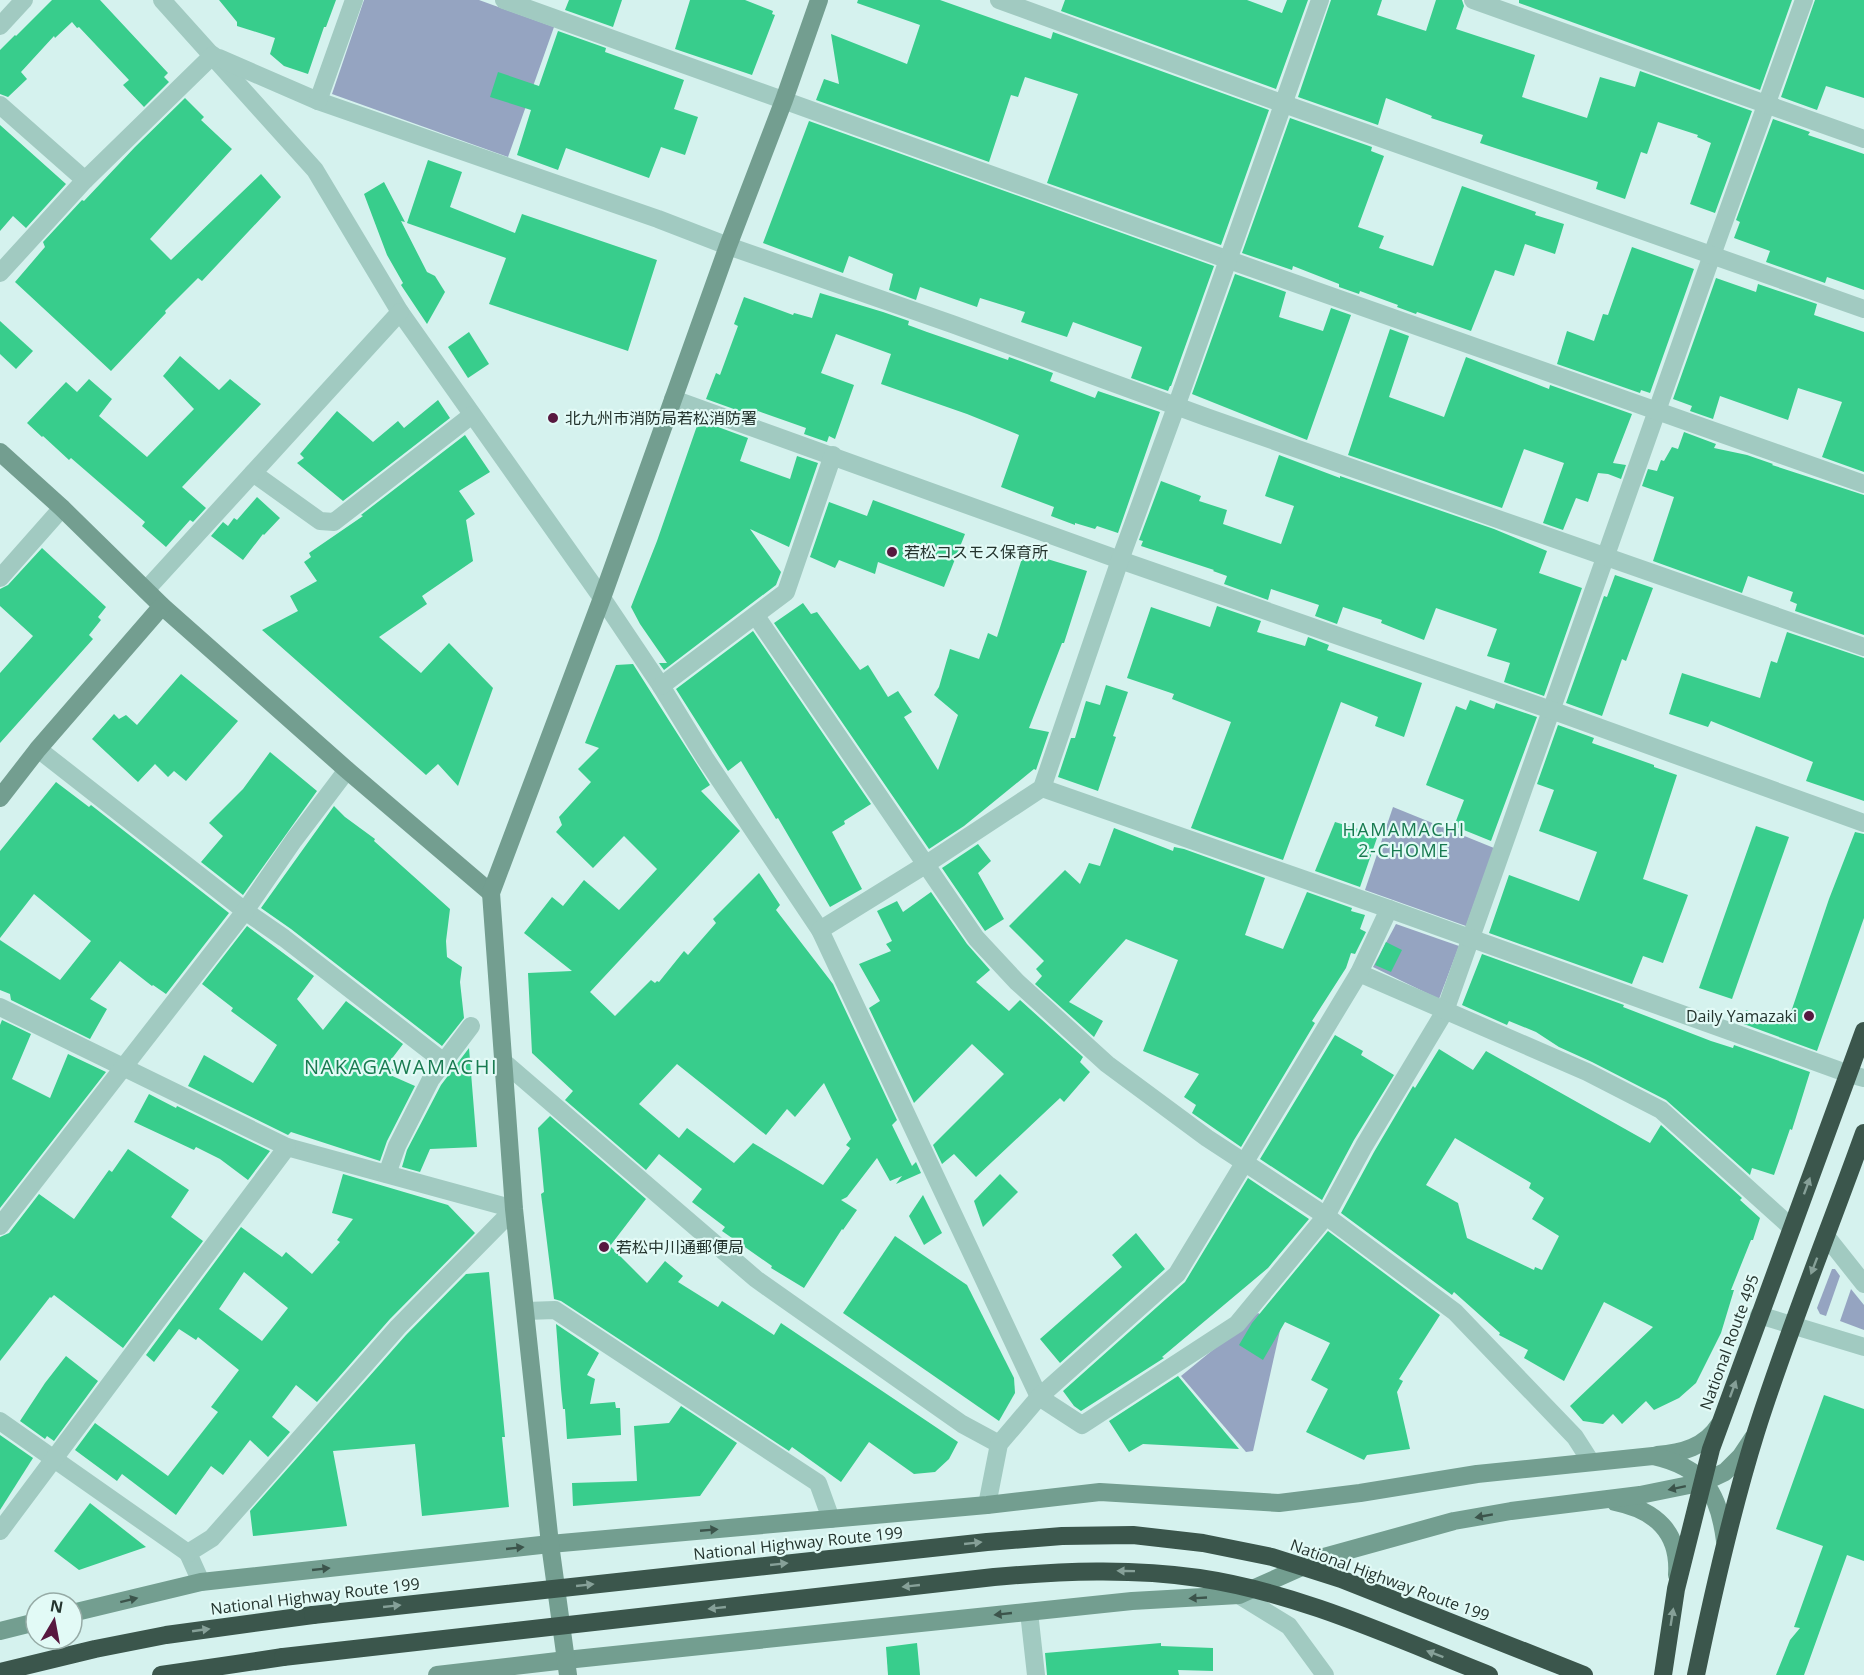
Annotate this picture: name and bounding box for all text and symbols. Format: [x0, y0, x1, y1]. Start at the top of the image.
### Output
place label: 北九州市消防局若松消防署 [565, 407, 757, 429]
marker: 北九州市消防局若松消防署 [546, 411, 560, 425]
place label: 若松コスモス保育所 [904, 541, 1048, 563]
marker: 若松コスモス保育所 [885, 545, 899, 559]
district label: HAMAMACHI 2-CHOME [1343, 817, 1465, 862]
place label: Daily Yamazaki [1686, 1005, 1797, 1027]
marker: Daily Yamazaki [1802, 1009, 1816, 1023]
district label: NAKAGAWAMACHI [304, 1053, 498, 1080]
one-way arrow [1803, 1177, 1812, 1195]
place label: 若松中川通郵便局 [616, 1236, 744, 1258]
marker: 若松中川通郵便局 [597, 1240, 611, 1254]
one-way arrow [1809, 1258, 1819, 1276]
street label: National Route 495 [1694, 1271, 1764, 1413]
one-way arrow [1729, 1380, 1738, 1398]
one-way arrow [1667, 1484, 1686, 1493]
one-way arrow [1474, 1512, 1493, 1521]
street label: National Highway Route 199 [692, 1521, 904, 1565]
one-way arrow [700, 1525, 719, 1535]
street label: National Highway Route 199 [1287, 1534, 1493, 1626]
one-way arrow [964, 1539, 983, 1548]
one-way arrow [506, 1543, 525, 1553]
one-way arrow [770, 1559, 789, 1569]
one-way arrow [312, 1564, 331, 1574]
one-way arrow [1117, 1567, 1136, 1576]
street label: National Highway Route 199 [209, 1572, 421, 1620]
one-way arrow [576, 1580, 595, 1590]
one-way arrow [902, 1581, 921, 1591]
north arrow [24, 1591, 84, 1651]
one-way arrow [1188, 1593, 1207, 1602]
text: N [48, 1594, 65, 1618]
one-way arrow [120, 1594, 138, 1604]
one-way arrow [382, 1601, 401, 1611]
one-way arrow [708, 1603, 727, 1613]
one-way arrow [1667, 1608, 1676, 1627]
one-way arrow [994, 1609, 1013, 1619]
one-way arrow [192, 1625, 211, 1634]
one-way arrow [1425, 1648, 1443, 1658]

